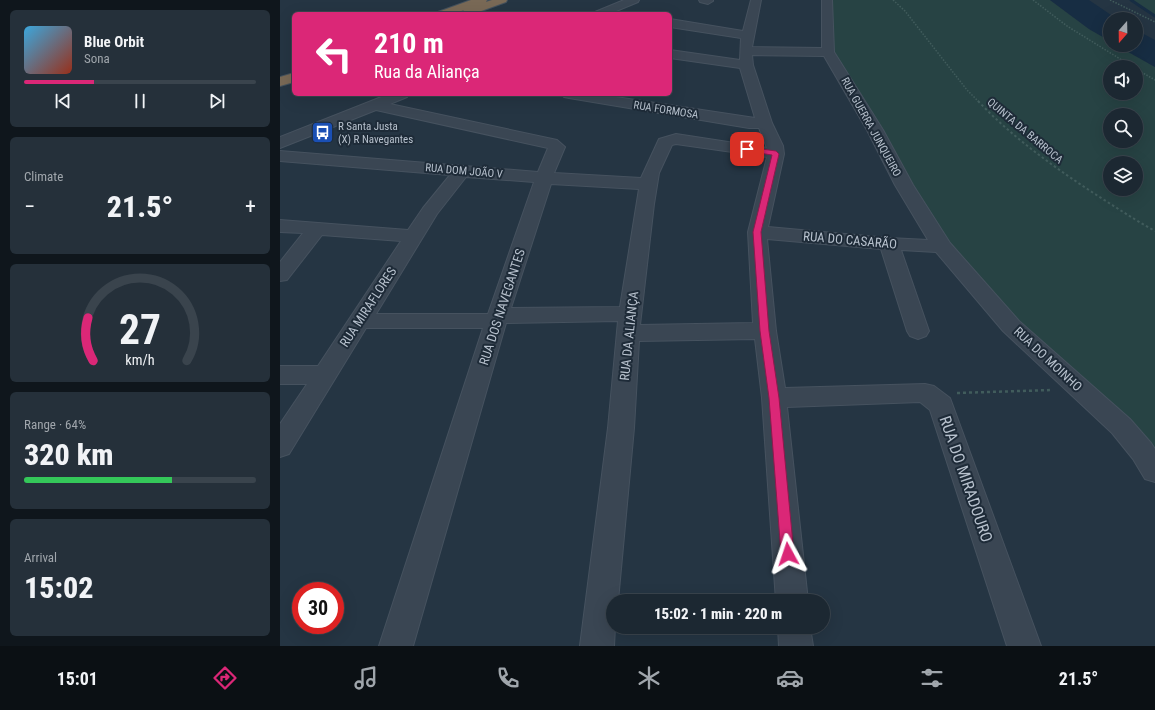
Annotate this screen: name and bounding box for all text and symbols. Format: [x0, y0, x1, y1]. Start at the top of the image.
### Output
north arrow [1103, 12, 1143, 52]
map controls [1103, 12, 1143, 196]
text: 210 m [374, 27, 444, 60]
icon: left [308, 28, 360, 80]
text: Blue Orbit [84, 33, 144, 51]
text: Sona [84, 51, 110, 66]
button: sound [1103, 60, 1143, 100]
text: Rua da Aliança [374, 61, 480, 82]
street label: RUA GUERRA JUNQUEIRO [838, 75, 904, 179]
icon: previous [52, 90, 74, 112]
icon: pause [129, 90, 151, 112]
icon: next [206, 90, 228, 112]
street label: QUINTA DA BARROCA [985, 96, 1066, 167]
street label: RUA FORMOSA [633, 98, 700, 122]
button: search [1103, 108, 1143, 148]
bus stop icon: R Santa Justa (X) R Navegantes [310, 119, 336, 145]
place label: R Santa Justa (X) R Navegantes [338, 120, 413, 146]
pin [730, 132, 764, 166]
icon: arrive [736, 138, 758, 160]
button: layers [1103, 156, 1143, 196]
street label: RUA DOM JOÃO V [425, 161, 503, 181]
text: Climate [24, 169, 63, 184]
text: 21.5° [107, 189, 173, 224]
text: − [24, 194, 35, 219]
text: + [245, 194, 256, 219]
street label: RUA DO CASARÃO [803, 227, 898, 252]
street label: RUA DOS NAVEGANTES [476, 247, 528, 367]
street label: RUA MIRAFLORES [337, 264, 399, 350]
street label: RUA DA ALIANÇA [617, 290, 641, 381]
text: 27 [119, 305, 161, 354]
street label: RUA DO MOINHO [1011, 324, 1085, 394]
text: km/h [125, 352, 155, 368]
street label: RUA DO MIRADOURO [935, 413, 997, 545]
text: Range · 64% [24, 417, 86, 432]
text: 320 km [24, 437, 113, 472]
position arrow [767, 533, 809, 575]
text: Arrival [24, 550, 57, 565]
text: 15:02 [24, 570, 93, 605]
speed limit sign: 30 [292, 582, 344, 634]
text: 15:02 · 1 min · 220 m [654, 605, 782, 623]
icon: directions [211, 664, 239, 692]
icon: music [352, 664, 380, 692]
icon: phone [494, 664, 522, 692]
icon: climate [635, 664, 663, 692]
icon: car [776, 664, 804, 692]
icon: filters [918, 664, 946, 692]
text: 15:01 [57, 668, 98, 689]
text: 21.5° [1059, 668, 1098, 689]

